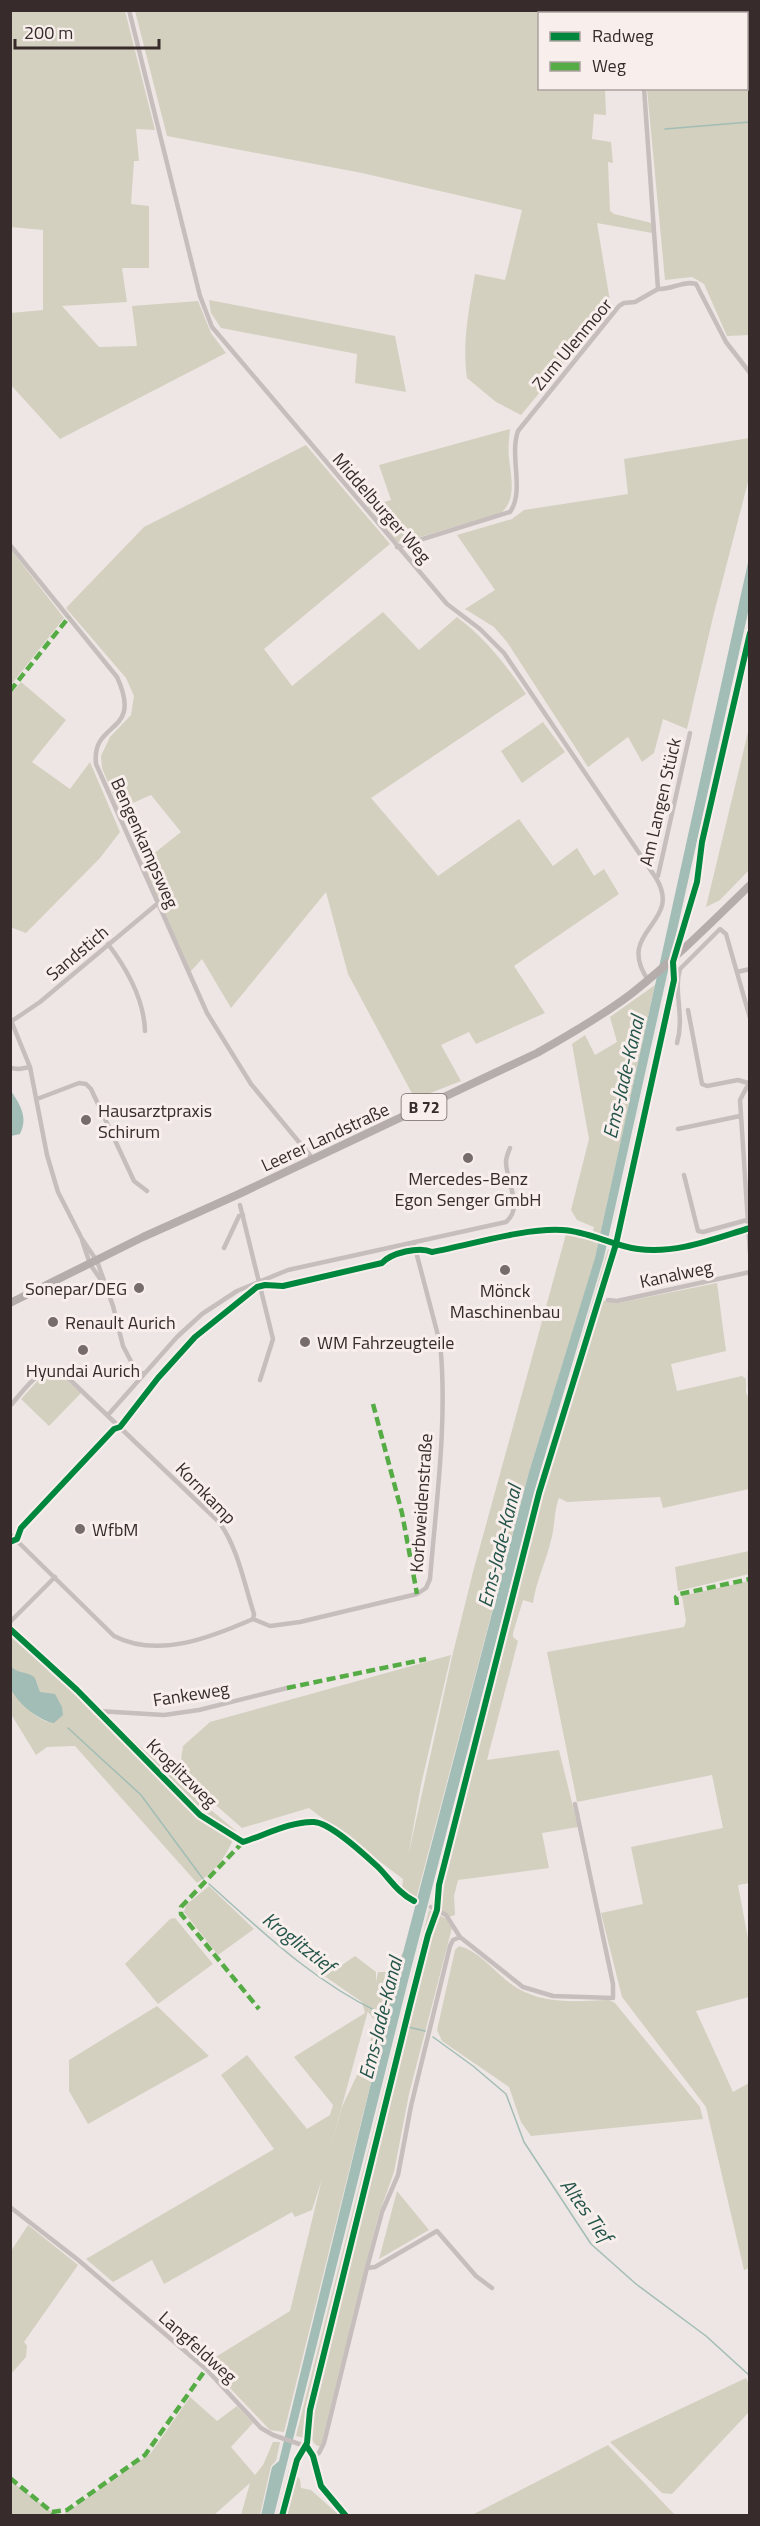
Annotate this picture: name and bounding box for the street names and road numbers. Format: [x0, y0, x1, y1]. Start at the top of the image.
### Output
street label: Zum Ulenmoor [525, 292, 619, 396]
street label: Middelburger Weg [326, 447, 438, 569]
street label: Am Langen Stück [632, 735, 688, 869]
street label: Bengenkampsweg [104, 773, 186, 913]
street label: Sandstich [40, 919, 114, 987]
road number: B 72 [402, 1094, 446, 1120]
street label: Leerer Landstraße [257, 1096, 393, 1178]
street label: Kanalweg [637, 1253, 715, 1295]
street label: Korbweidenstraße [403, 1433, 439, 1573]
street label: Kornkamp [169, 1456, 243, 1530]
street label: Fankeweg [151, 1675, 231, 1713]
street label: Kroglitzweg [140, 1732, 224, 1814]
street label: Langfeldweg [153, 2304, 243, 2390]

